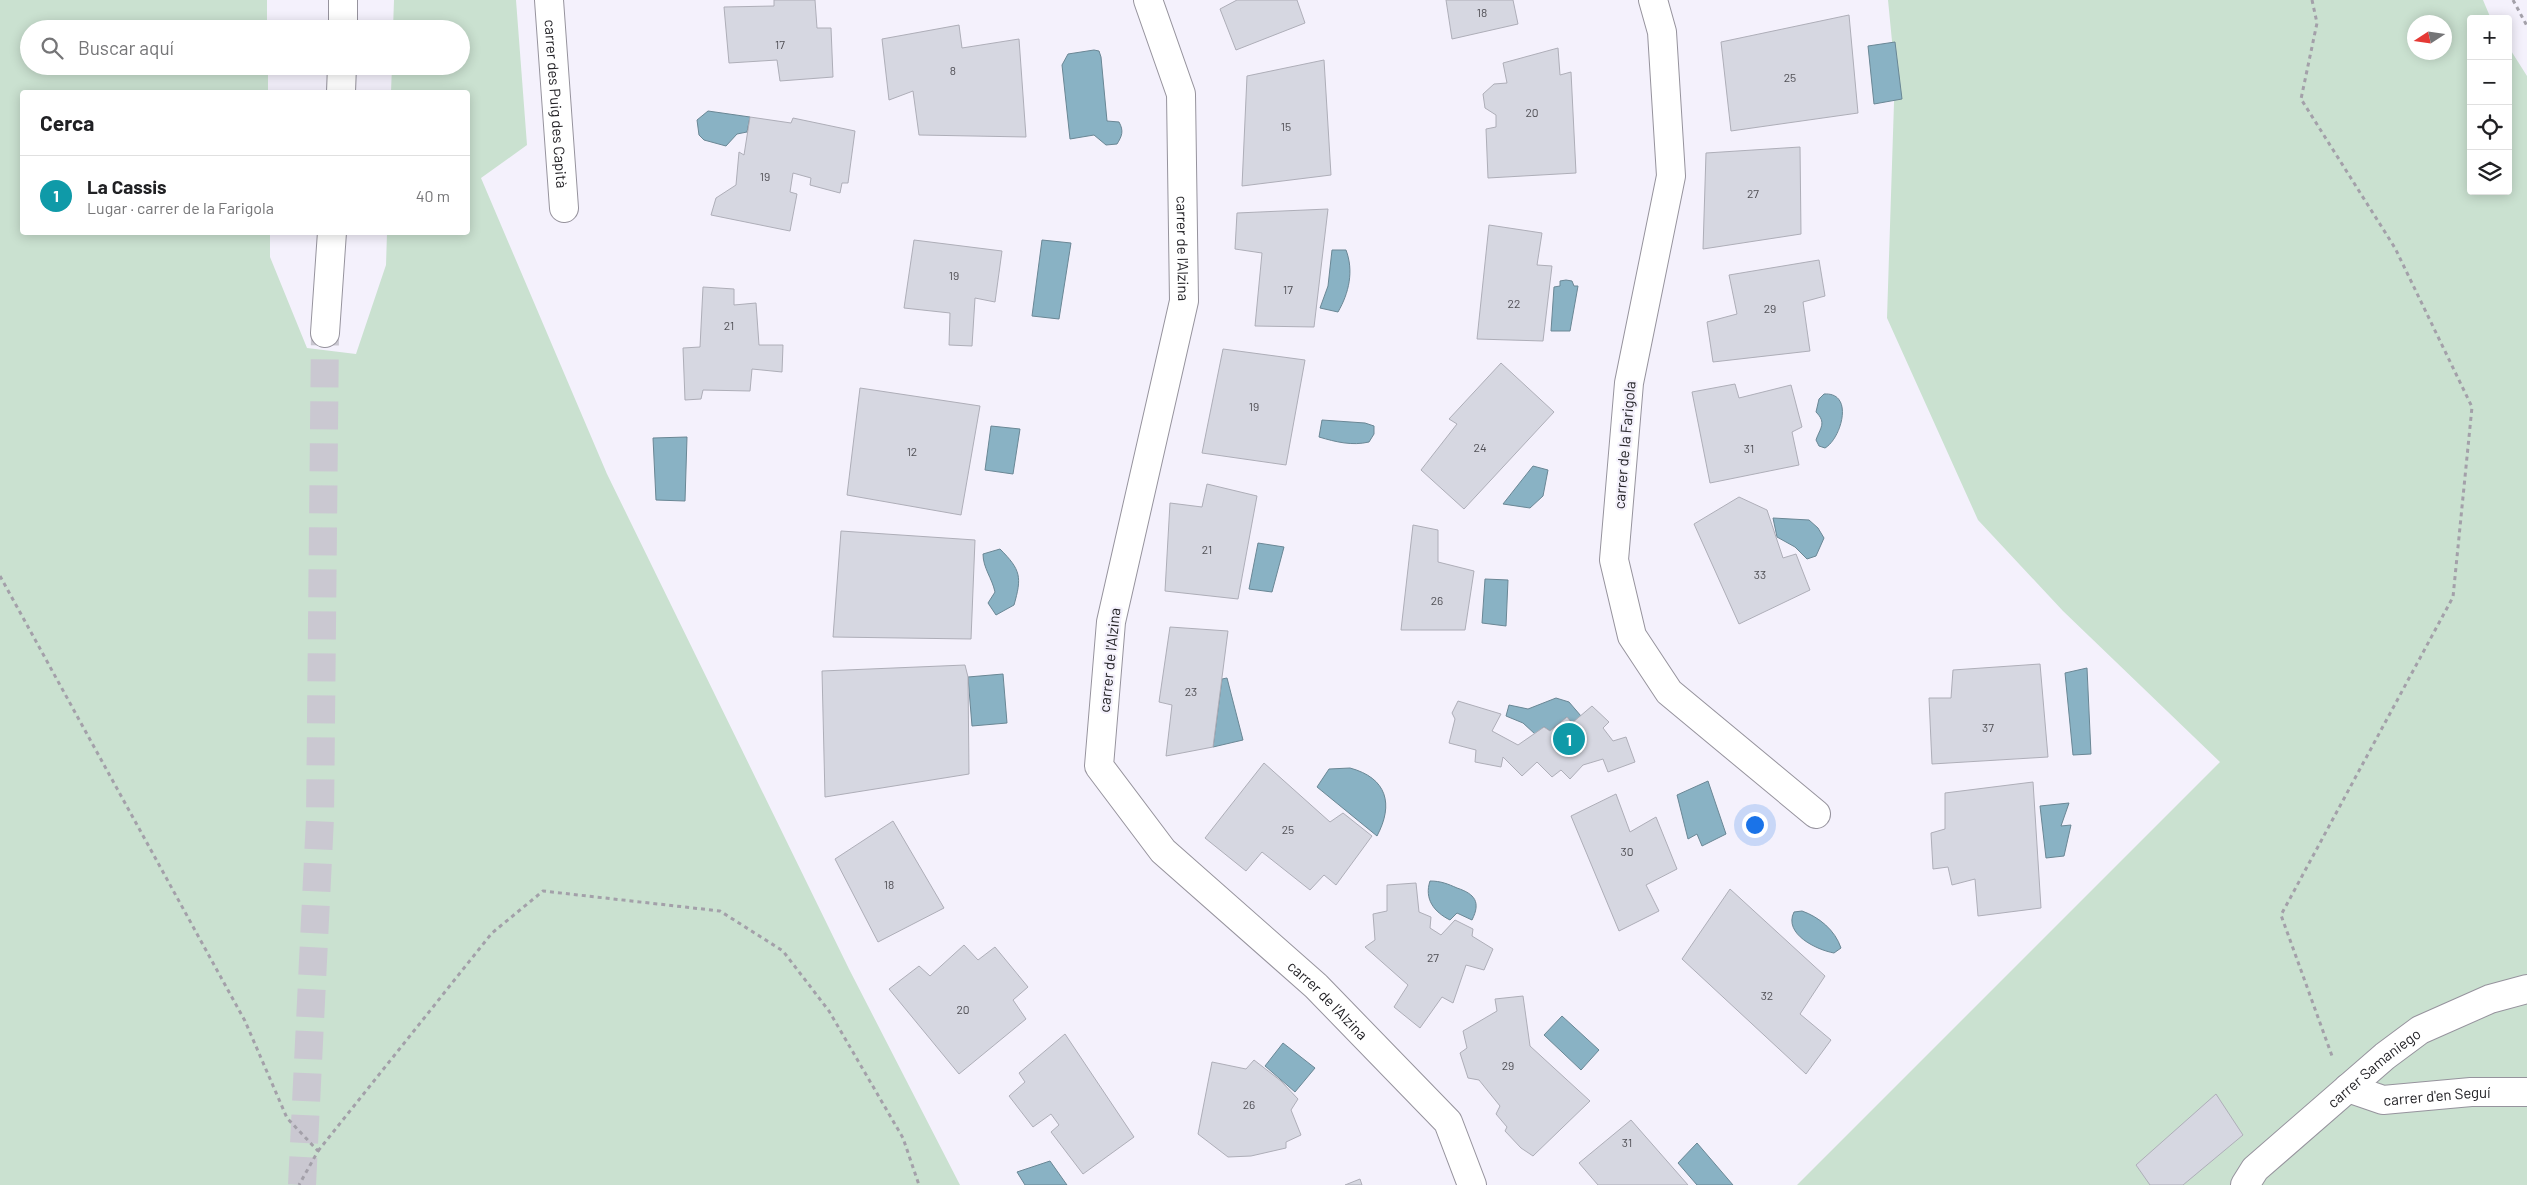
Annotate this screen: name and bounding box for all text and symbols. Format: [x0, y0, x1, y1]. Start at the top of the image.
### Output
house number: 18 [1477, 5, 1487, 19]
north arrow [2407, 15, 2452, 60]
map controls [2467, 15, 2512, 195]
button: + [2467, 15, 2512, 60]
street label: carrer des Puig des Capità [541, 19, 572, 189]
search box [20, 20, 470, 75]
icon: search [38, 34, 66, 62]
text: Buscar aquí [78, 36, 174, 59]
house number: 17 [775, 37, 785, 51]
button: − [2467, 60, 2512, 105]
house number: 8 [950, 63, 956, 77]
house number: 25 [1784, 70, 1796, 84]
house number: 20 [1525, 105, 1539, 119]
button: locate [2467, 105, 2512, 150]
text: Cerca [40, 110, 94, 135]
house number: 15 [1281, 119, 1291, 133]
button: layers [2467, 150, 2512, 195]
house number: 19 [760, 169, 770, 183]
text: La Cassis [87, 175, 167, 198]
text: 1 [53, 186, 59, 205]
text: 40 m [416, 186, 450, 205]
house number: 27 [1747, 186, 1759, 200]
street label: carrer de l'Alzina [1173, 196, 1193, 301]
text: Lugar · carrer de la Farigola [87, 198, 274, 217]
house number: 19 [949, 268, 959, 282]
house number: 17 [1283, 282, 1293, 296]
house number: 22 [1508, 296, 1520, 310]
house number: 29 [1764, 301, 1776, 315]
house number: 21 [724, 318, 734, 332]
street label: carrer de la Farigola [1609, 380, 1639, 510]
house number: 19 [1249, 399, 1259, 413]
house number: 24 [1473, 440, 1487, 454]
house number: 31 [1744, 441, 1754, 455]
house number: 12 [907, 444, 917, 458]
house number: 21 [1202, 542, 1212, 556]
house number: 33 [1754, 567, 1766, 581]
house number: 26 [1431, 593, 1443, 607]
street label: carrer de l'Alzina [1095, 607, 1123, 713]
house number: 23 [1185, 684, 1197, 698]
pin: 1 [1553, 720, 1585, 758]
house number: 37 [1982, 720, 1994, 734]
your location [1742, 812, 1768, 838]
house number: 25 [1282, 822, 1294, 836]
house number: 30 [1621, 844, 1633, 858]
house number: 18 [884, 877, 894, 891]
house number: 27 [1427, 950, 1439, 964]
street label: carrer de l'Alzina [1284, 956, 1372, 1043]
house number: 32 [1761, 988, 1773, 1002]
house number: 20 [956, 1002, 970, 1016]
street label: carrer Samaniego [2323, 1024, 2424, 1111]
house number: 29 [1502, 1058, 1514, 1072]
street label: carrer d'en Seguí [2382, 1083, 2490, 1109]
house number: 26 [1243, 1097, 1255, 1111]
house number: 31 [1622, 1135, 1632, 1149]

